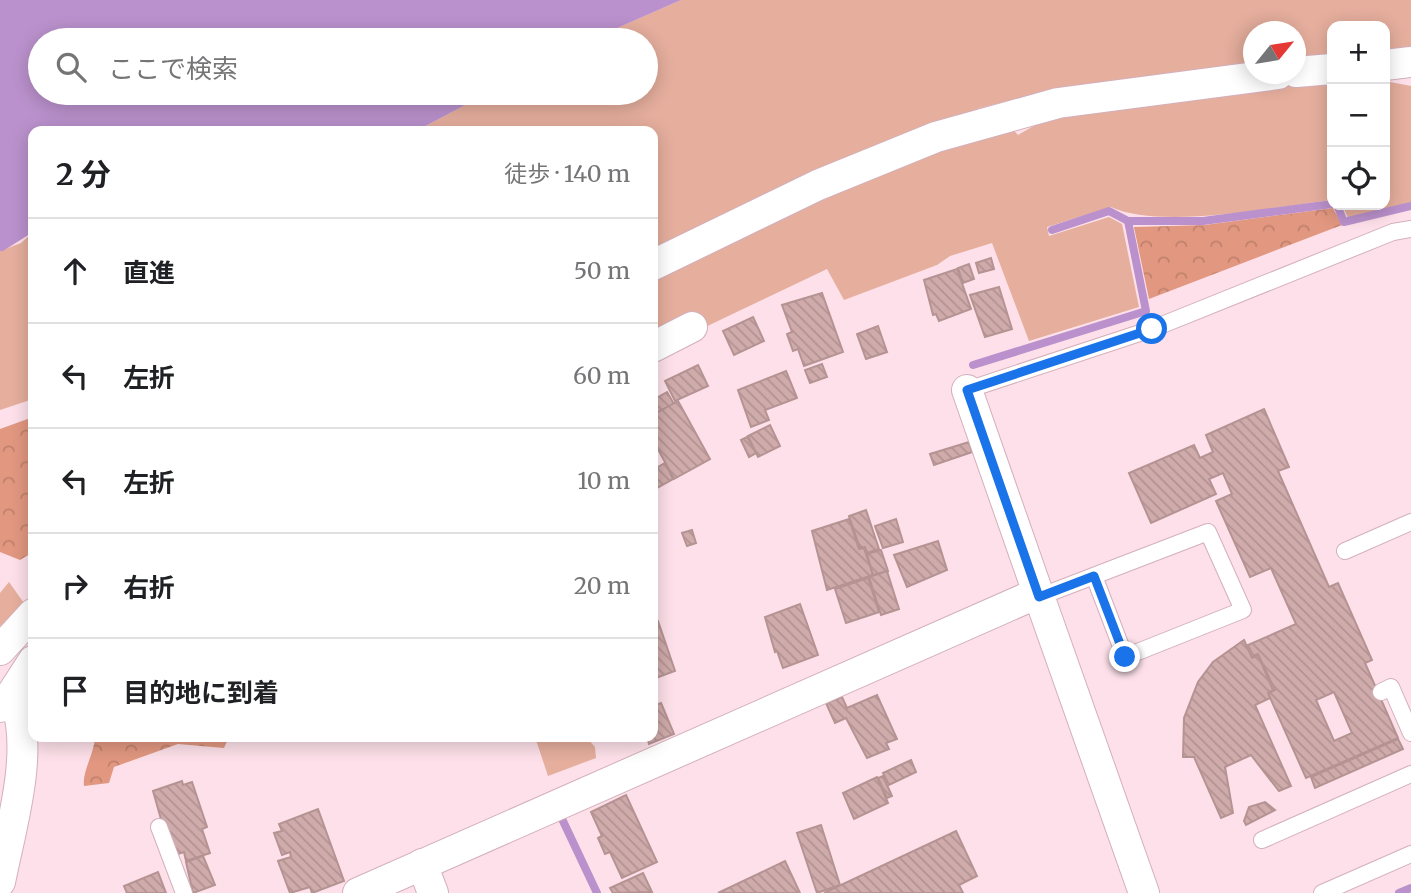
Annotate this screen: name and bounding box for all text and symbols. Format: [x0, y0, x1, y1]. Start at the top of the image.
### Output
north arrow [1243, 21, 1306, 84]
map controls [1327, 21, 1390, 210]
button: + [1327, 21, 1390, 84]
search box [28, 28, 658, 105]
icon: search [52, 48, 90, 86]
text: ここで検索 [108, 52, 238, 85]
button: − [1327, 84, 1390, 147]
button: locate [1327, 147, 1390, 210]
text: 2 分 [56, 155, 111, 193]
text: 徒歩 · 140 m [504, 159, 630, 188]
icon: ahead [56, 252, 94, 290]
text: 直進 [123, 256, 175, 289]
text: 50 m [574, 256, 630, 285]
route start [1136, 313, 1167, 344]
icon: left [56, 357, 94, 395]
text: 左折 [123, 361, 175, 394]
text: 60 m [573, 361, 630, 390]
icon: left [56, 462, 94, 500]
text: 左折 [123, 466, 175, 499]
text: 10 m [577, 466, 630, 495]
icon: right [56, 567, 94, 605]
text: 右折 [123, 571, 175, 604]
text: 20 m [574, 571, 630, 600]
route end [1109, 641, 1140, 672]
icon: arrive [56, 672, 94, 710]
text: 目的地に到着 [123, 676, 279, 709]

